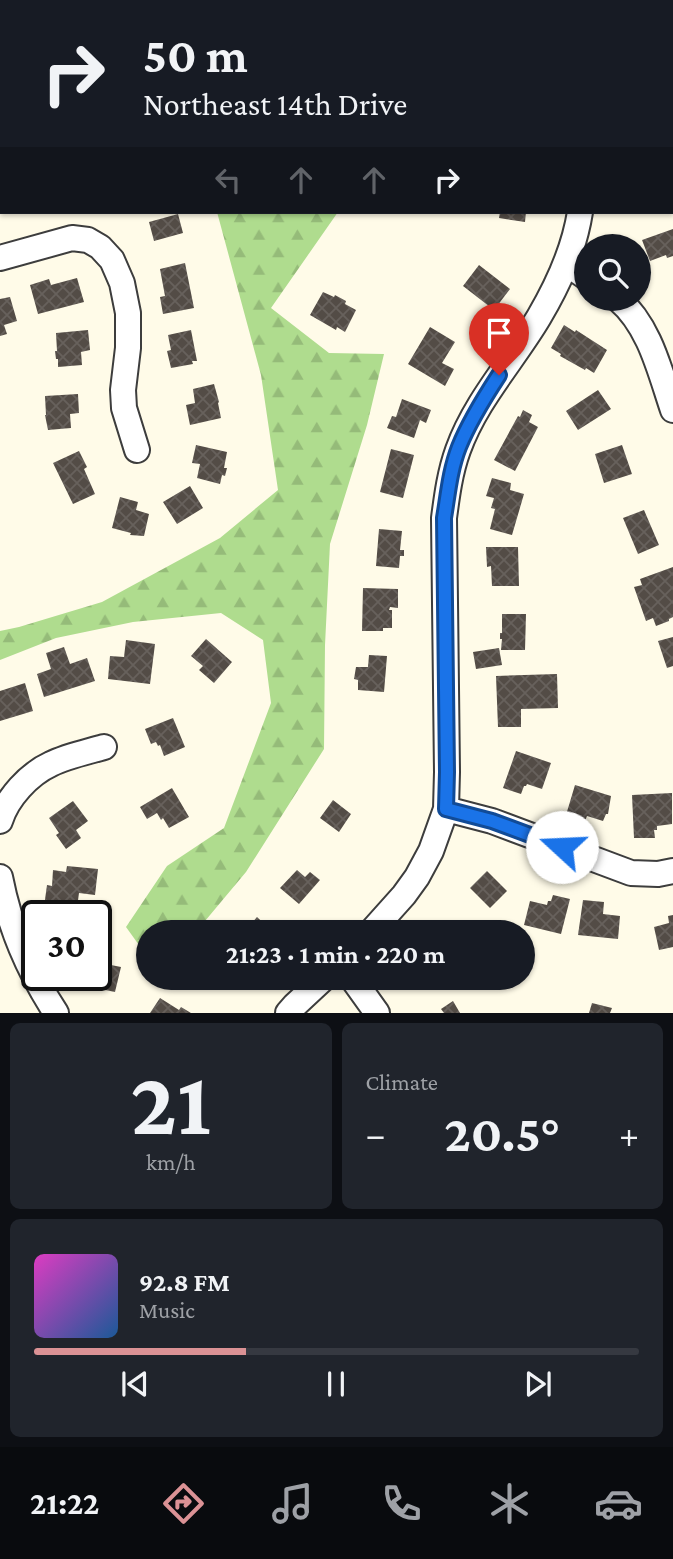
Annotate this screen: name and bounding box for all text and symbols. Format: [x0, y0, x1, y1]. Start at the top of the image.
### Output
icon: right [28, 28, 119, 119]
text: 50 m [143, 28, 248, 83]
text: Northeast 14th Drive [143, 86, 407, 122]
icon: left [209, 161, 247, 199]
icon: ahead [282, 161, 320, 199]
icon: ahead [355, 161, 393, 199]
icon: right [428, 161, 466, 199]
map controls [574, 234, 651, 311]
button: search [574, 234, 651, 311]
pin [469, 303, 529, 375]
icon: arrive [480, 314, 518, 352]
position arrow [525, 810, 599, 884]
speed limit sign: 30 [21, 900, 112, 991]
text: 21:23 · 1 min · 220 m [226, 940, 445, 969]
text: 21 [131, 1052, 211, 1154]
text: Climate [366, 1069, 438, 1095]
text: 20.5° [444, 1104, 560, 1162]
text: − [366, 1113, 386, 1155]
text: + [619, 1113, 639, 1155]
text: km/h [146, 1149, 196, 1175]
text: 92.8 FM [139, 1268, 230, 1297]
text: Music [139, 1297, 195, 1323]
icon: previous [116, 1365, 154, 1403]
icon: pause [317, 1365, 355, 1403]
icon: next [519, 1365, 557, 1403]
icon: directions [159, 1479, 208, 1528]
icon: music [268, 1479, 317, 1528]
icon: phone [377, 1479, 426, 1528]
icon: climate [485, 1479, 534, 1528]
icon: car [594, 1479, 643, 1528]
text: 21:22 [30, 1485, 99, 1521]

